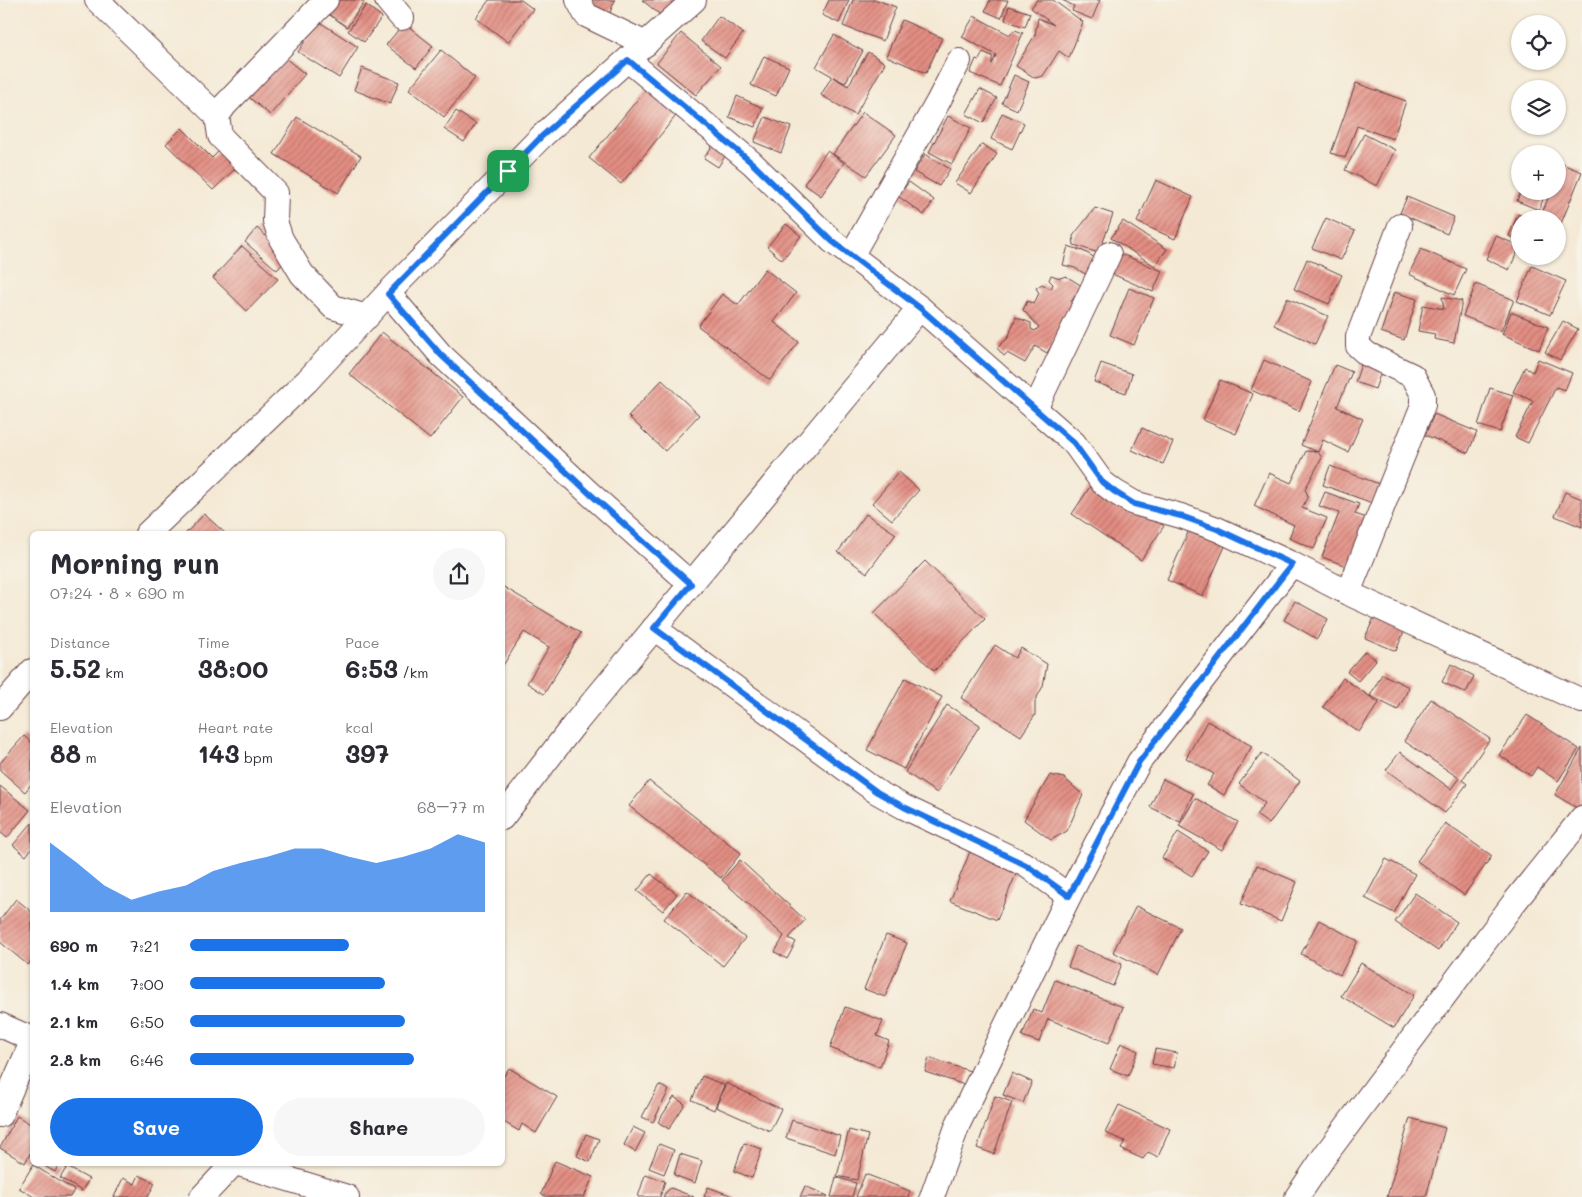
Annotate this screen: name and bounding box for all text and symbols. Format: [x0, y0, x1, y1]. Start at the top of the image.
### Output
map controls [1511, 15, 1566, 265]
button: locate [1511, 15, 1566, 70]
button: layers [1511, 80, 1566, 135]
button: + [1511, 145, 1566, 200]
pin [487, 150, 529, 192]
icon: arrive [494, 157, 522, 185]
button: − [1511, 210, 1566, 265]
text: Morning run [50, 545, 219, 581]
button: share [433, 548, 485, 600]
text: 07:24 · 8 × 690 m [50, 582, 185, 603]
text: Distance [50, 633, 110, 652]
text: Time [198, 633, 230, 652]
text: Pace [345, 633, 380, 652]
text: 5.52 [50, 652, 101, 684]
text: 38:00 [198, 652, 268, 684]
text: 6:53 [345, 652, 398, 684]
text: km [101, 663, 124, 682]
text: /km [398, 663, 428, 682]
text: Elevation [50, 718, 113, 737]
text: Heart rate [198, 718, 273, 737]
text: kcal [345, 718, 373, 737]
text: 88 [50, 737, 81, 769]
text: 143 [198, 737, 240, 769]
text: 397 [345, 737, 389, 769]
text: m [81, 748, 97, 767]
text: bpm [240, 748, 273, 767]
text: Elevation [50, 796, 122, 817]
text: 68–77 m [417, 796, 485, 817]
text: 690 m [50, 935, 98, 956]
text: 7:21 [130, 935, 160, 956]
text: 1.4 km [50, 973, 99, 994]
text: 7:00 [130, 973, 164, 994]
text: 2.1 km [50, 1011, 98, 1032]
text: 6:50 [130, 1011, 164, 1032]
text: 2.8 km [50, 1049, 101, 1070]
text: 6:46 [130, 1049, 164, 1070]
button: Save [50, 1098, 263, 1156]
button: Share [273, 1098, 485, 1156]

